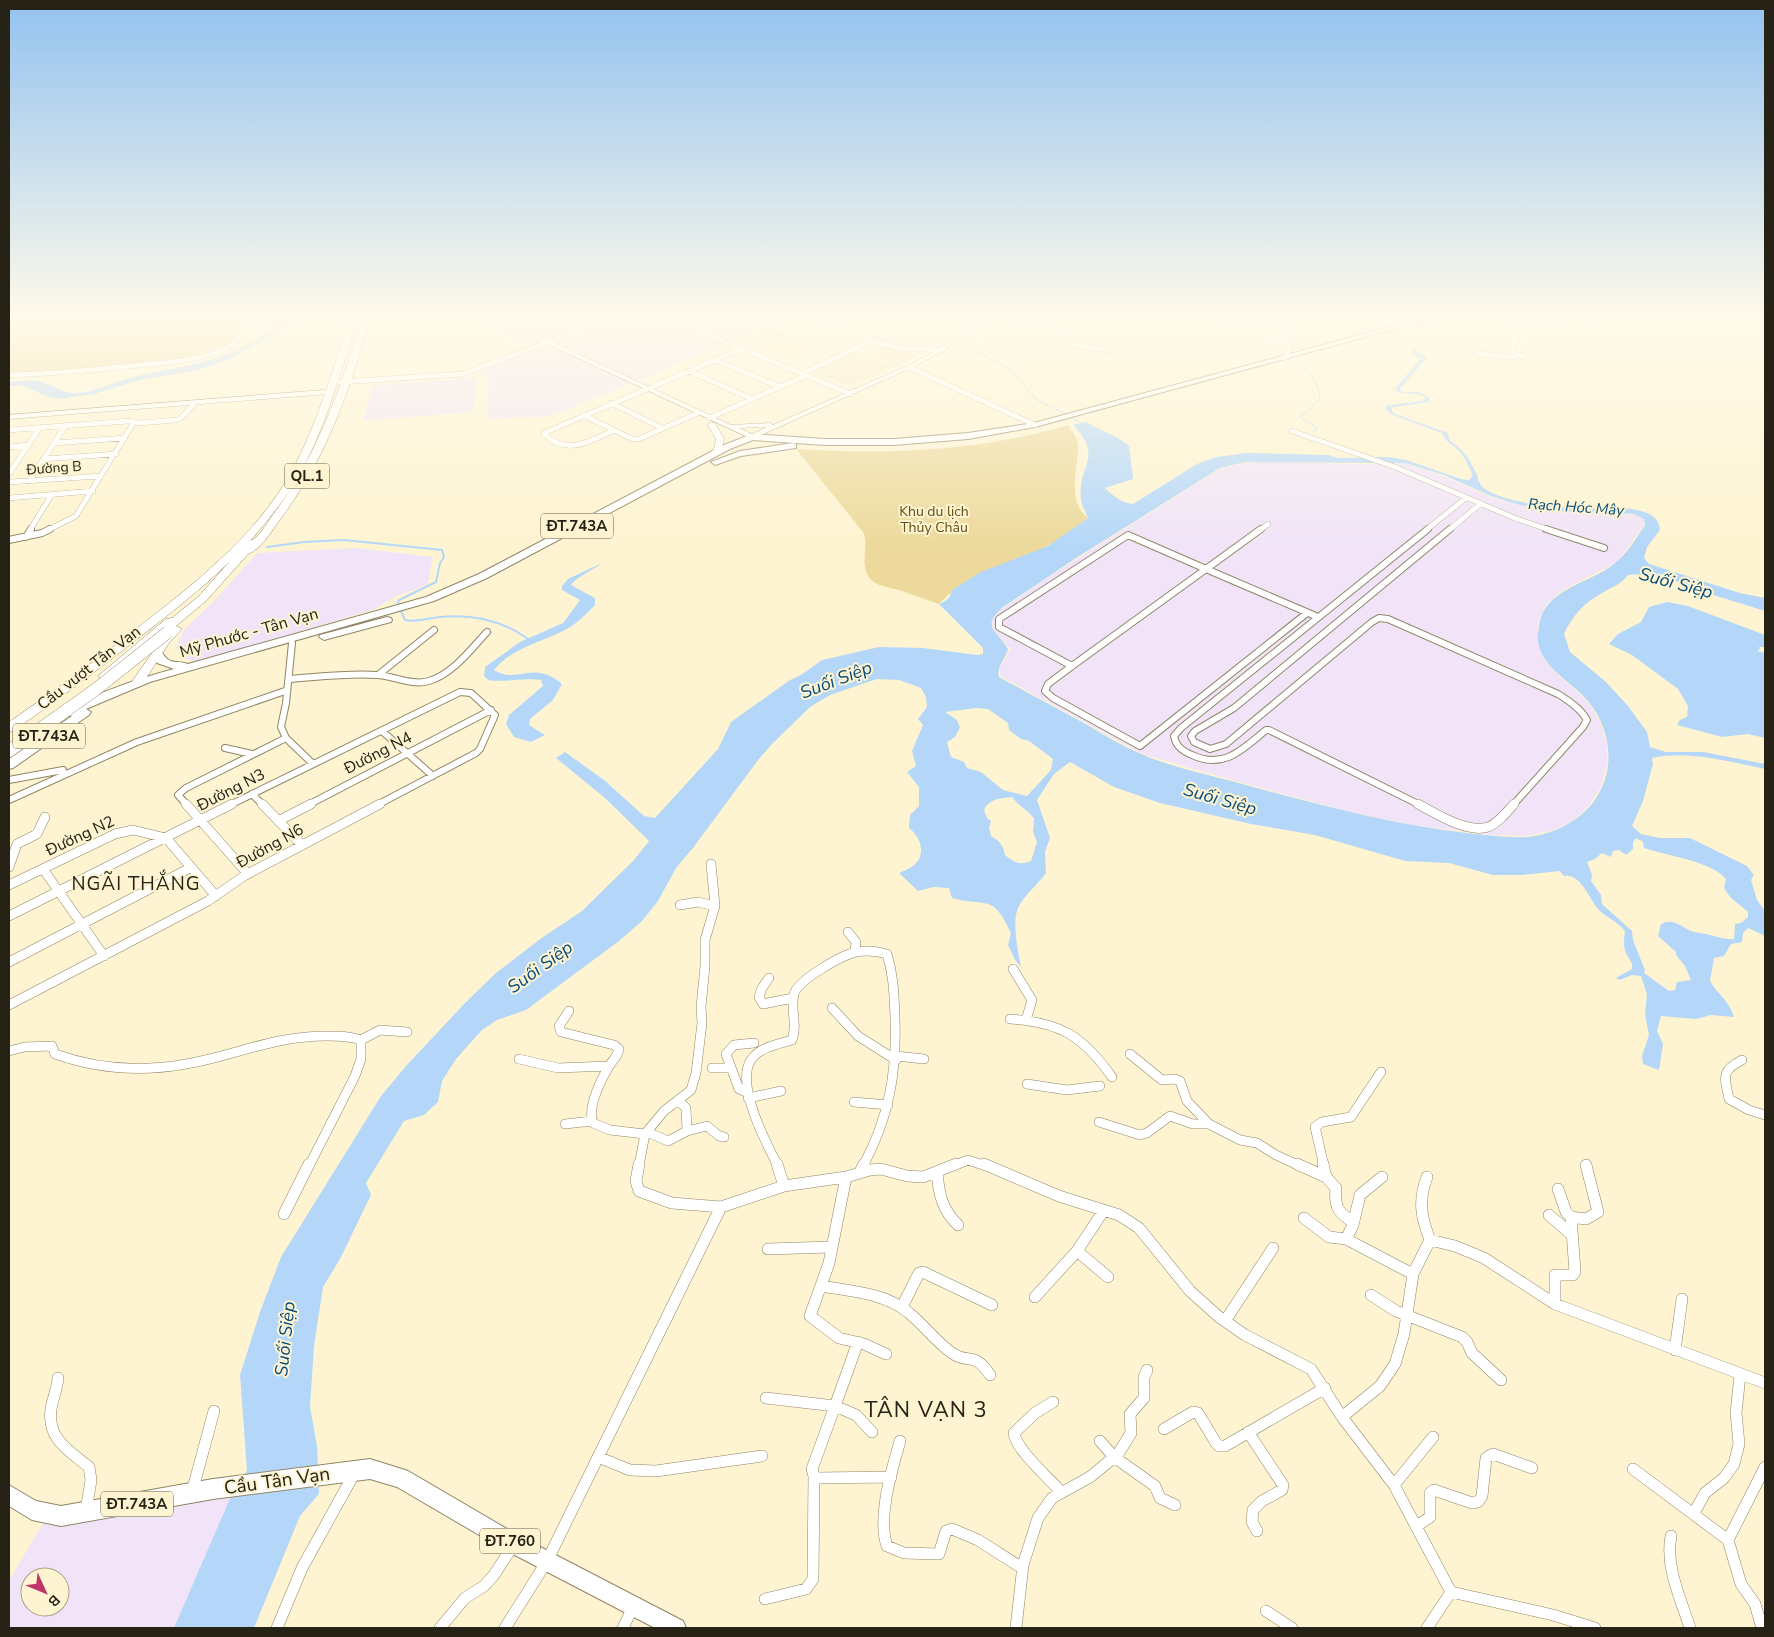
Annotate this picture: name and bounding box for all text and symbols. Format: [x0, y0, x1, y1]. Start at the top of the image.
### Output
street label: Đường B [25, 457, 82, 479]
road number: QL.1 [284, 464, 330, 488]
water label: Rạch Hóc Mây [1527, 494, 1626, 520]
park label: Khu du lịch Thủy Châu [899, 502, 969, 537]
road number: ĐT.743A [541, 514, 613, 538]
water label: Suối Siệp [1637, 562, 1715, 604]
street label: Mỹ Phước - Tân Vạn [177, 603, 321, 663]
street label: Cầu vượt Tân Vạn [33, 621, 145, 715]
water label: Suối Siệp [797, 655, 875, 705]
road number: ĐT.743A [13, 724, 85, 748]
street label: Đường N4 [339, 726, 416, 780]
street label: Đường N3 [192, 763, 269, 817]
water label: Suối Siệp [1181, 777, 1259, 821]
street label: Đường N2 [41, 810, 118, 862]
street label: Đường N6 [232, 818, 308, 874]
district label: NGÃI THẮNG [71, 869, 201, 897]
water label: Suối Siệp [502, 935, 578, 999]
water label: Suối Siệp [269, 1300, 301, 1378]
district label: TÂN VẠN 3 [864, 1395, 988, 1425]
street label: Cầu Tân Vạn [222, 1461, 332, 1501]
road number: ĐT.743A [101, 1492, 173, 1516]
road number: ĐT.760 [480, 1528, 540, 1554]
north arrow [20, 1567, 70, 1617]
text: B [44, 1591, 64, 1611]

